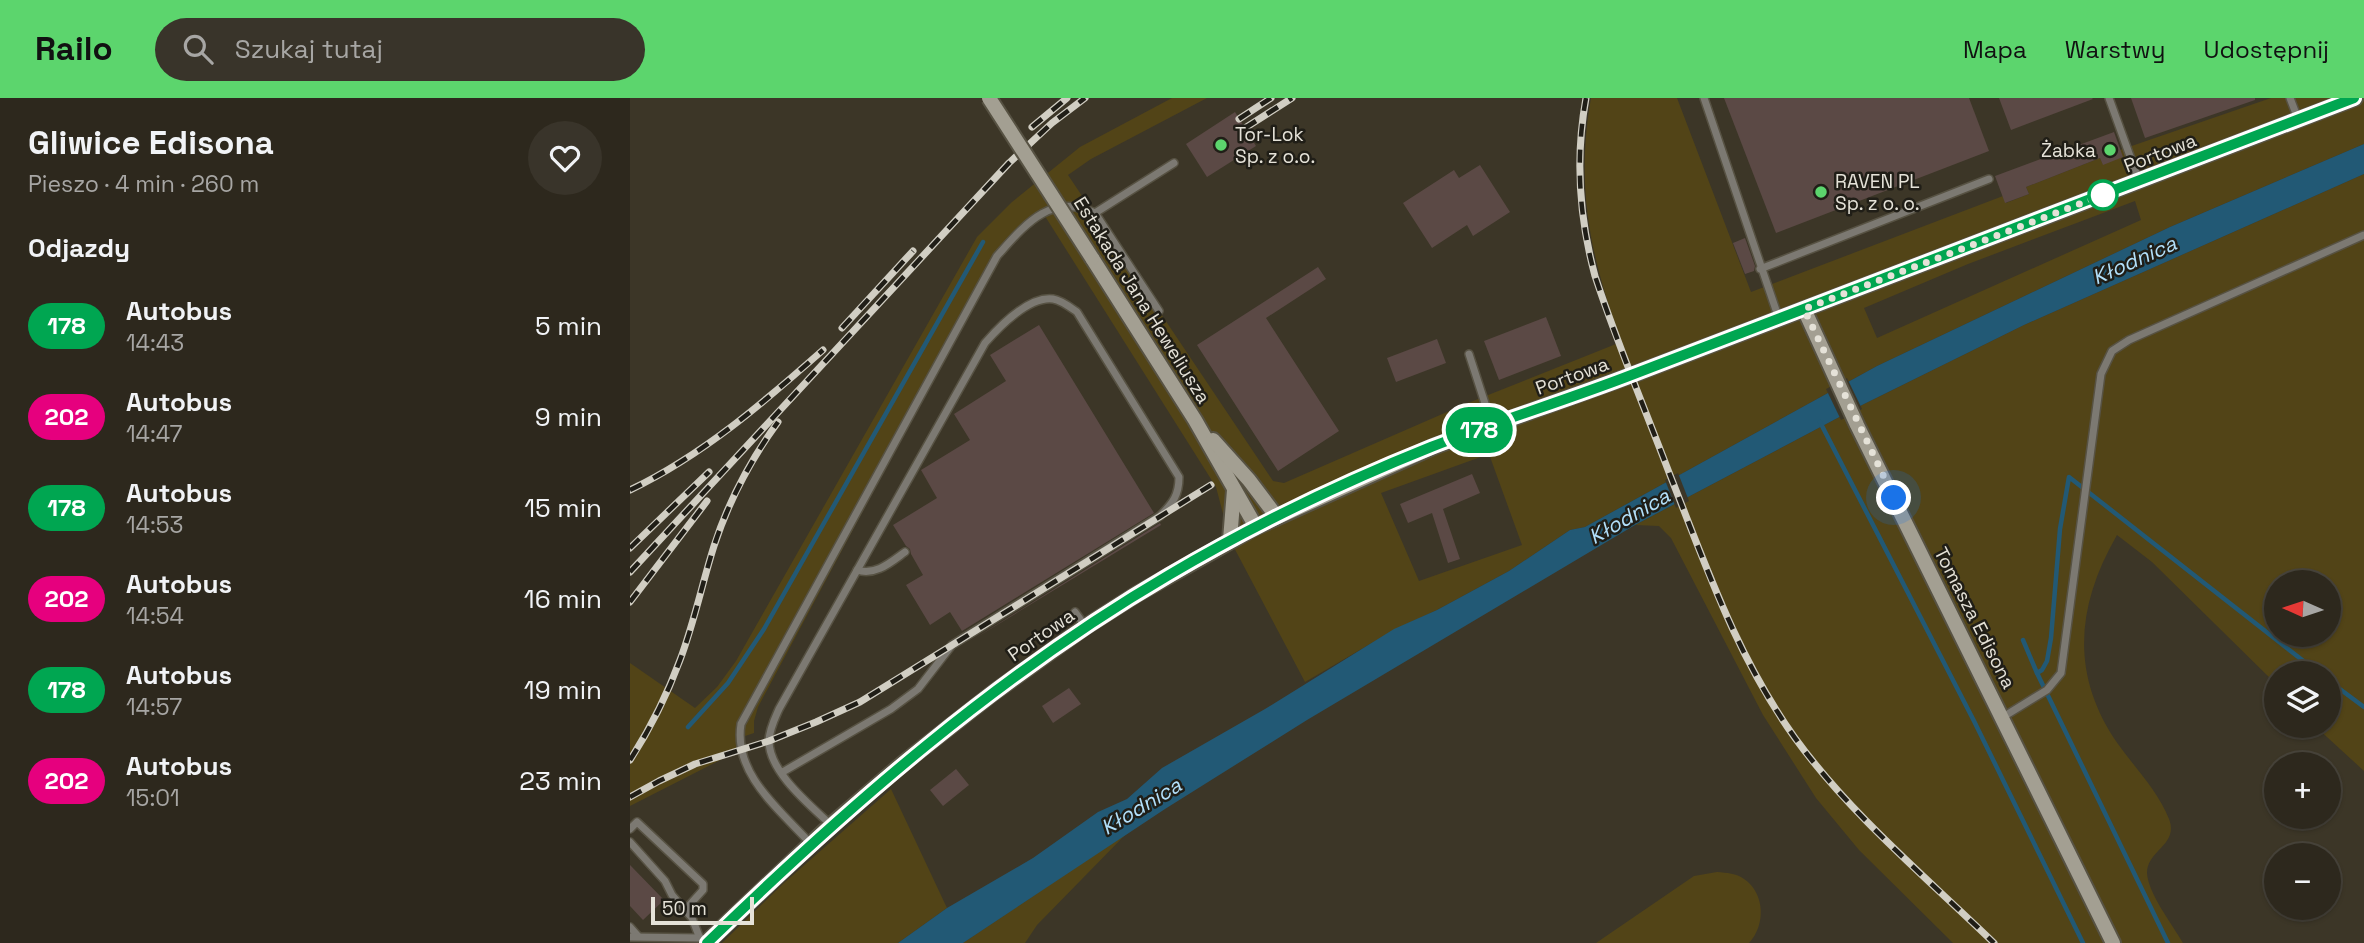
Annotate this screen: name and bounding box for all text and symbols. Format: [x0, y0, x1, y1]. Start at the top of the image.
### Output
search box [155, 18, 645, 81]
text: Railo [35, 28, 113, 70]
icon: search [179, 30, 217, 68]
text: Szukaj tutaj [235, 32, 383, 66]
text: Mapa [1963, 34, 2027, 65]
text: Warstwy [2065, 34, 2166, 65]
text: Udostępnij [2204, 34, 2329, 65]
button: heart [528, 121, 602, 195]
text: Gliwice Edisona [28, 122, 274, 164]
place label: Tor-Lok Sp. z o.o. [1235, 122, 1315, 169]
street label: Portowa [2120, 128, 2200, 178]
marker: Tor-Lok Sp. z o.o. [1213, 137, 1229, 153]
place label: Żabka [2041, 138, 2096, 163]
marker: Żabka [2102, 142, 2118, 158]
text: Pieszo · 4 min · 260 m [28, 169, 259, 199]
place label: RAVEN PL Sp. z o. o. [1835, 169, 1920, 216]
unlabelled marker [2088, 180, 2118, 210]
marker: RAVEN PL Sp. z o. o. [1813, 184, 1829, 200]
street label: Estakada Jana Heweliusza [1068, 192, 1216, 408]
water label: Kłodnica [2088, 229, 2181, 291]
text: Odjazdy [28, 231, 130, 265]
text: Autobus [126, 294, 232, 328]
text: 5 min [535, 309, 602, 343]
text: 178 [47, 310, 86, 341]
text: 14:43 [126, 328, 184, 358]
street label: Portowa [1532, 351, 1612, 401]
text: Autobus [126, 385, 232, 419]
text: 9 min [535, 400, 602, 434]
text: 202 [44, 401, 89, 432]
line badge: 178 [1439, 407, 1519, 453]
text: 178 [1460, 414, 1498, 445]
text: 14:47 [126, 419, 182, 449]
text: Autobus [126, 476, 232, 510]
your location [1876, 480, 1911, 515]
water label: Kłodnica [1583, 481, 1675, 550]
text: 15 min [524, 491, 602, 525]
text: 178 [47, 492, 86, 523]
text: 14:53 [126, 510, 183, 540]
street label: Tomasza Edisona [1929, 543, 2022, 693]
text: Autobus [126, 567, 232, 601]
north arrow [2264, 570, 2342, 648]
map controls [2264, 570, 2341, 920]
text: 16 min [524, 582, 602, 616]
text: 202 [44, 583, 89, 614]
text: 14:54 [126, 601, 184, 631]
street label: Portowa [1003, 603, 1079, 667]
text: Autobus [126, 658, 232, 692]
button: layers [2264, 661, 2341, 738]
text: 19 min [524, 673, 602, 707]
text: 178 [47, 674, 86, 705]
text: 14:57 [126, 692, 182, 722]
text: Autobus [126, 749, 232, 783]
button: + [2264, 752, 2341, 829]
text: 23 min [519, 764, 602, 798]
text: 202 [44, 765, 89, 796]
water label: Kłodnica [1096, 771, 1187, 841]
text: 15:01 [126, 783, 180, 813]
button: − [2264, 843, 2341, 920]
scale bar [651, 894, 754, 926]
text: 50 m [662, 896, 707, 921]

